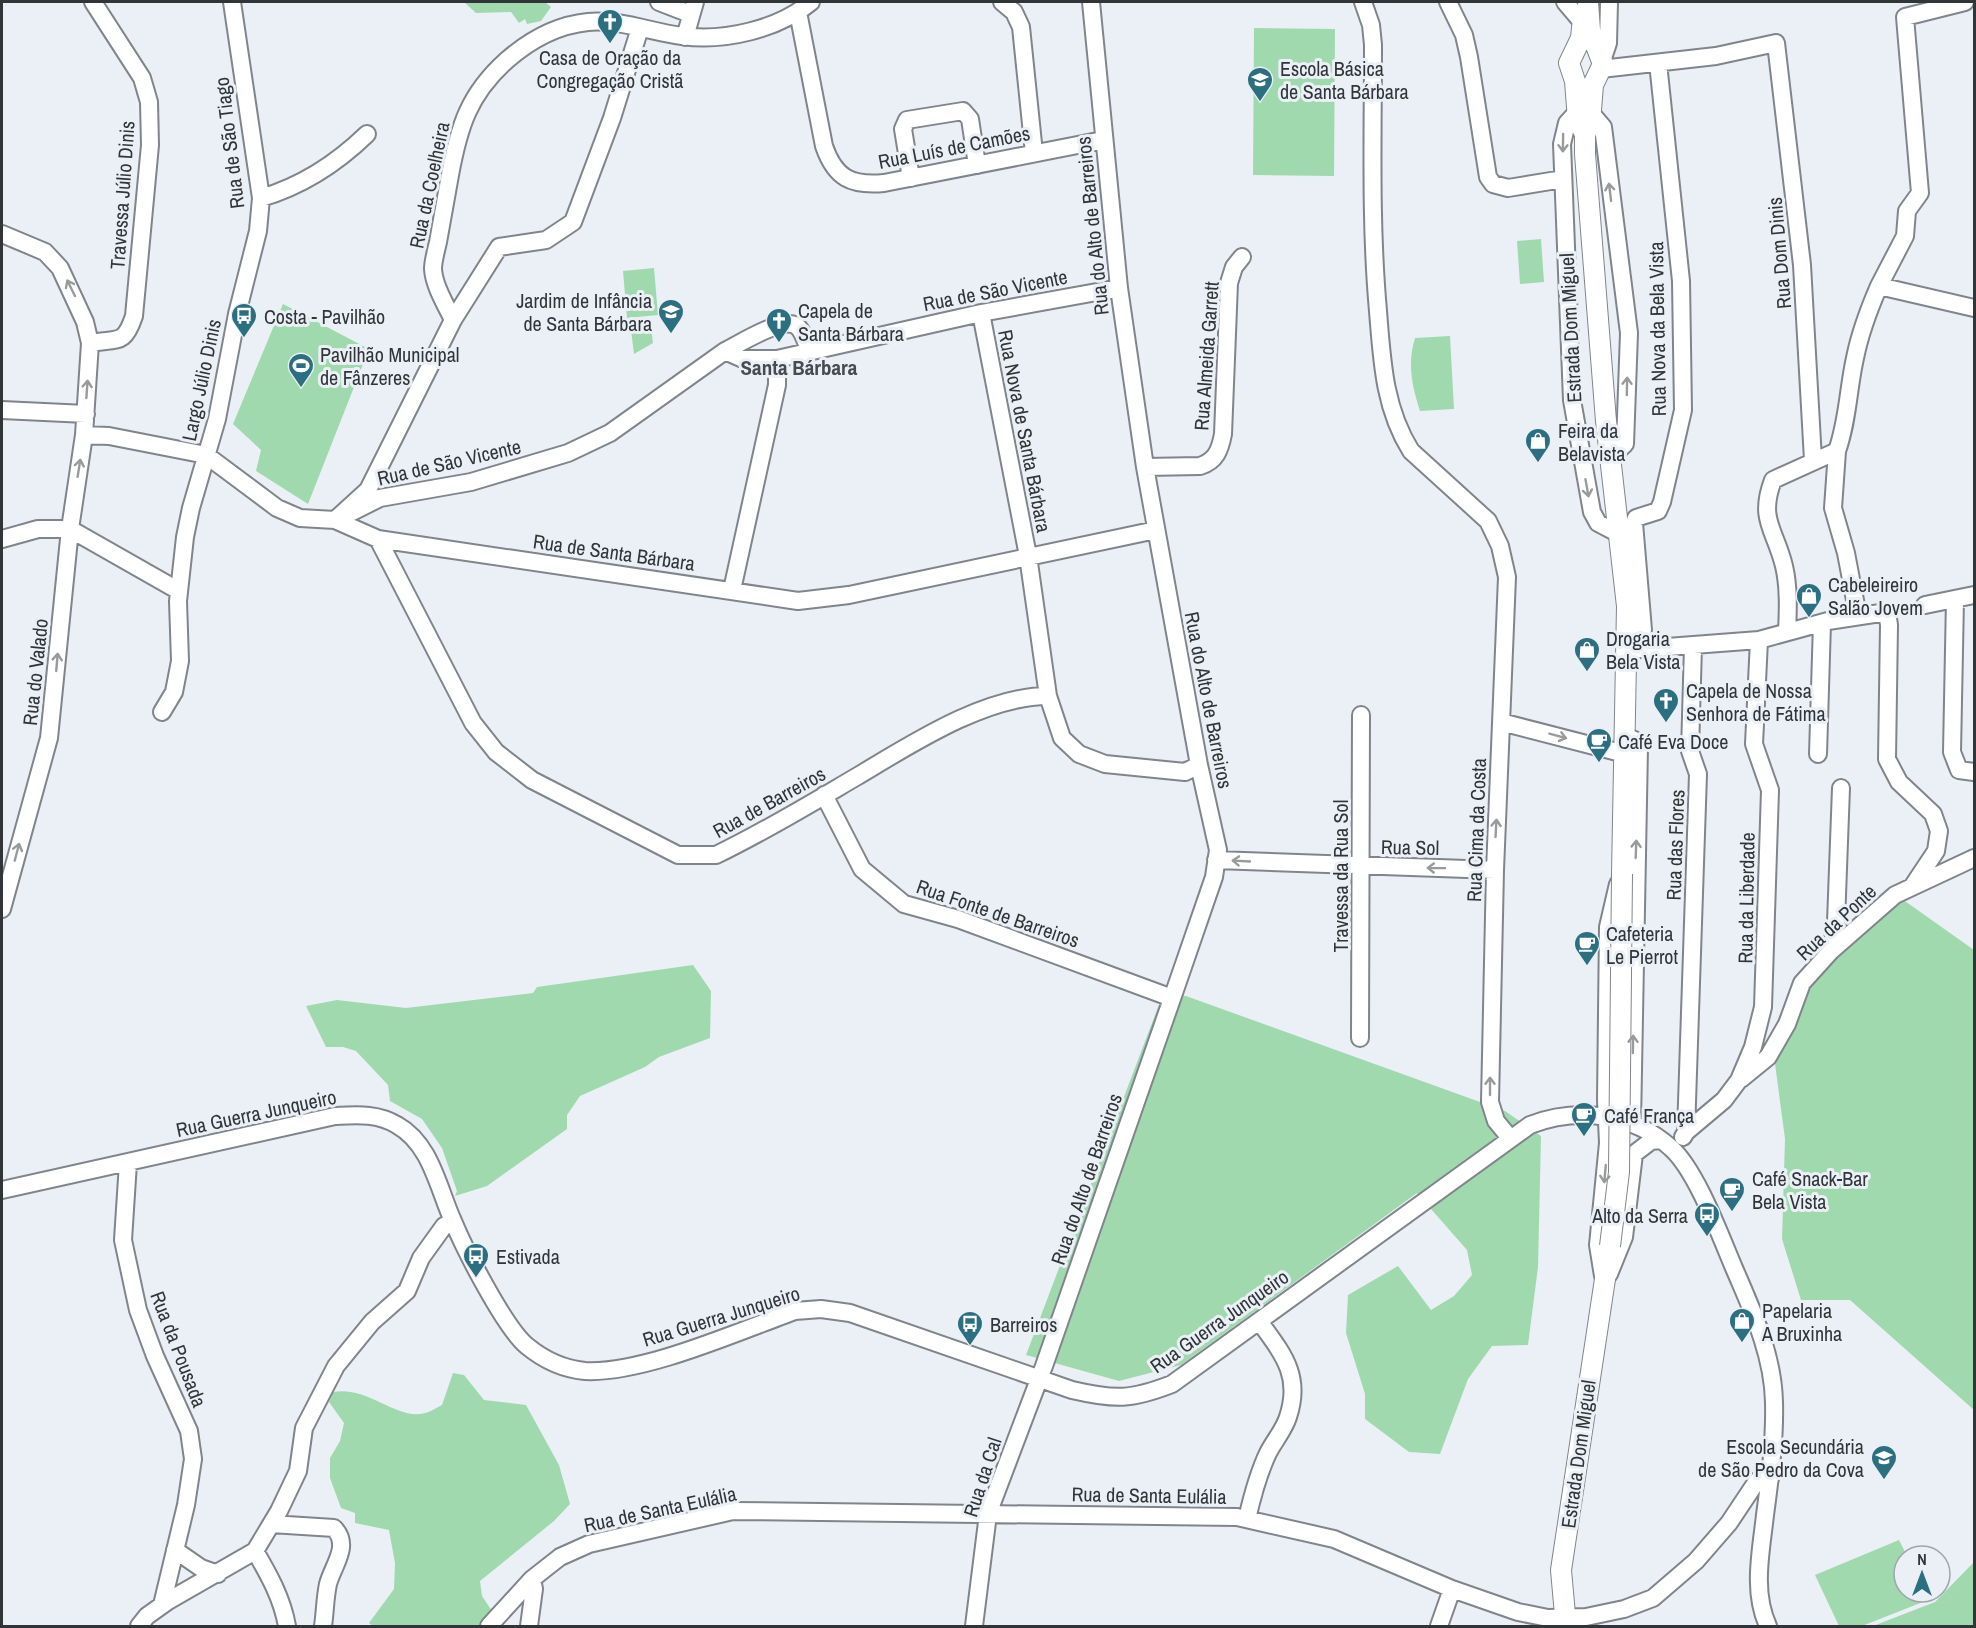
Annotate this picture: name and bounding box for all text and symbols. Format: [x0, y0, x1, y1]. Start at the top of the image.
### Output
church icon: Casa de Oração da Congregação Cristã [595, 7, 625, 45]
place label: Casa de Oração da Congregação Cristã [537, 44, 683, 94]
place label: Escola Básica de Santa Bárbara [1280, 55, 1409, 105]
school or university icon: Escola Básica de Santa Bárbara [1245, 65, 1275, 103]
street label: Rua de São Tiago [208, 76, 250, 210]
street label: Rua da Coelheira [402, 119, 456, 251]
street label: Rua Luís de Camões [876, 119, 1032, 175]
street label: Travessa Júlio Dinis [103, 120, 141, 270]
one-way arrow [1557, 132, 1569, 152]
street label: Rua do Alto de Barreiros [1069, 135, 1115, 317]
one-way arrow [1604, 182, 1615, 202]
street label: Rua Dom Dinis [1761, 196, 1797, 310]
street label: Rua Nova da Bela Vista [1642, 241, 1672, 417]
street label: Estrada Dom Miguel [1553, 253, 1587, 403]
street label: Rua de São Vicente [921, 263, 1069, 317]
one-way arrow [64, 280, 76, 298]
street label: Rua Almeida Garrett [1187, 280, 1225, 432]
place label: Jardim de Infância de Santa Bárbara [516, 287, 652, 337]
school or university icon: Jardim de Infância de Santa Bárbara [656, 297, 686, 335]
place label: Capela de Santa Bárbara [798, 297, 904, 347]
bus stop icon: Costa - Pavilhão [229, 301, 259, 339]
place label: Costa - Pavilhão [264, 303, 385, 330]
church icon: Capela de Santa Bárbara [764, 306, 794, 344]
street label: Largo Júlio Dinis [175, 317, 227, 443]
street label: Rua Nova de Santa Bárbara [992, 327, 1058, 535]
place label: Pavilhão Municipal de Fânzeres [320, 341, 459, 391]
sports icon: Pavilhão Municipal de Fânzeres [286, 351, 316, 389]
district label: Santa Bárbara [741, 353, 858, 382]
one-way arrow [1622, 376, 1633, 396]
one-way arrow [82, 380, 93, 400]
place label: Feira da Belavista [1558, 417, 1625, 467]
shop icon: Feira da Belavista [1523, 426, 1553, 464]
street label: Rua de São Vicente [375, 432, 523, 492]
one-way arrow [74, 459, 85, 479]
one-way arrow [1582, 478, 1593, 498]
street label: Rua de Santa Bárbara [531, 527, 697, 577]
place label: Cabeleireiro Salão Jovem [1828, 571, 1923, 621]
shop icon: Cabeleireiro Salão Jovem [1794, 581, 1824, 619]
street label: Rua do Alto de Barreiros [1179, 609, 1239, 791]
street label: Rua do Valado [16, 617, 54, 727]
place label: Drogaria Bela Vista [1606, 625, 1680, 675]
shop icon: Drogaria Bela Vista [1572, 635, 1602, 673]
one-way arrow [52, 653, 63, 672]
place label: Capela de Nossa Senhora de Fátima [1686, 677, 1826, 727]
church icon: Capela de Nossa Senhora de Fátima [1651, 686, 1681, 724]
cafe icon: Café Eva Doce [1584, 726, 1614, 764]
place label: Café Eva Doce [1618, 728, 1728, 755]
one-way arrow [1548, 731, 1567, 743]
street label: Rua Cima da Costa [1460, 758, 1492, 902]
street label: Rua de Barreiros [708, 760, 830, 844]
street label: Rua das Flores [1660, 789, 1690, 901]
street label: Travessa da Rua Sol [1327, 800, 1354, 952]
one-way arrow [1491, 818, 1502, 838]
street label: Rua da Liberdade [1731, 832, 1761, 964]
street label: Rua Sol [1381, 833, 1439, 861]
one-way arrow [1631, 840, 1642, 860]
one-way arrow [12, 843, 23, 862]
one-way arrow [1232, 855, 1252, 866]
one-way arrow [1427, 862, 1447, 874]
street label: Rua Fonte de Barreiros [913, 872, 1083, 954]
street label: Rua da Ponte [1790, 878, 1882, 966]
place label: Cafeteria Le Pierrot [1606, 920, 1678, 970]
cafe icon: Cafeteria Le Pierrot [1572, 929, 1602, 967]
one-way arrow [1627, 1035, 1639, 1055]
one-way arrow [1484, 1076, 1496, 1096]
street label: Rua Guerra Junqueiro [173, 1083, 339, 1143]
street label: Rua do Alto de Barreiros [1044, 1090, 1128, 1268]
cafe icon: Café França [1569, 1100, 1599, 1138]
place label: Café França [1604, 1102, 1694, 1129]
one-way arrow [1599, 1164, 1610, 1184]
place label: Café Snack-Bar Bela Vista [1752, 1165, 1868, 1215]
cafe icon: Café Snack-Bar Bela Vista [1717, 1175, 1747, 1213]
bus stop icon: Alto da Serra [1692, 1200, 1722, 1238]
place label: Alto da Serra [1591, 1202, 1688, 1229]
bus stop icon: Estivada [461, 1241, 491, 1279]
place label: Estivada [496, 1243, 560, 1270]
street label: Rua Guerra Junqueiro [1144, 1263, 1294, 1379]
street label: Rua Guerra Junqueiro [639, 1279, 803, 1353]
street label: Rua da Pousada [145, 1287, 213, 1411]
place label: Papelaria A Bruxinha [1761, 1297, 1842, 1347]
shop icon: Papelaria A Bruxinha [1727, 1306, 1757, 1344]
bus stop icon: Barreiros [955, 1309, 985, 1347]
place label: Barreiros [990, 1311, 1057, 1338]
street label: Estrada Dom Miguel [1554, 1378, 1602, 1530]
place label: Escola Secundária de São Pedro da Cova [1698, 1433, 1864, 1483]
street label: Rua da Cal [956, 1434, 1008, 1520]
school or university icon: Escola Secundária de São Pedro da Cova [1869, 1443, 1899, 1481]
street label: Rua de Santa Eulália [581, 1480, 739, 1538]
street label: Rua de Santa Eulália [1071, 1480, 1227, 1510]
north arrow [1892, 1544, 1952, 1604]
text: N [1917, 1548, 1927, 1570]

